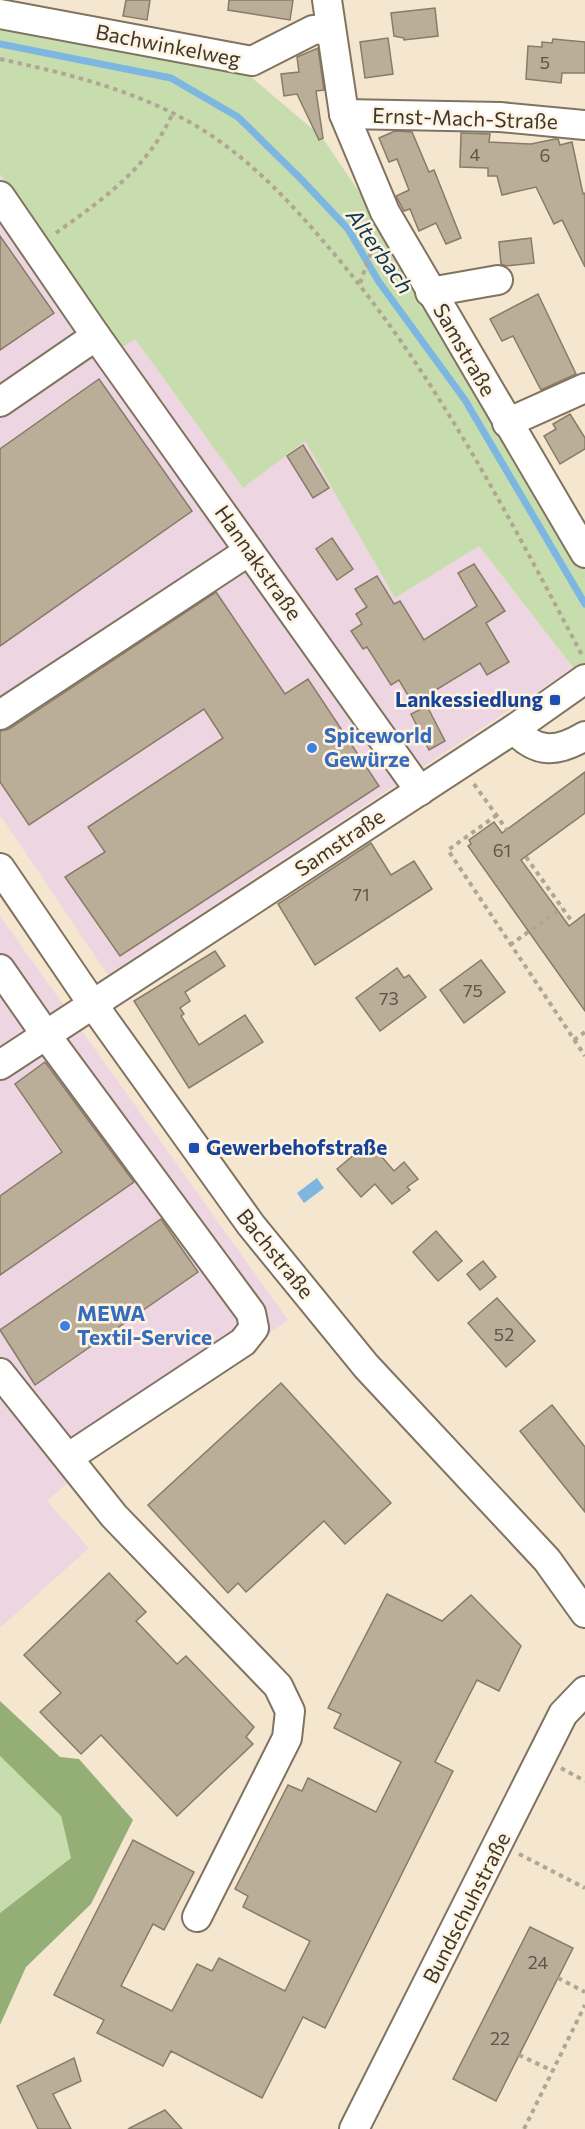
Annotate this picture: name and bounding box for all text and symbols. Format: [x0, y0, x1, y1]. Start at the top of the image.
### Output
street label: Bachwinkelweg [94, 18, 243, 71]
house number: 5 [540, 51, 550, 73]
street label: Ernst-Mach-Straße [372, 102, 558, 133]
house number: 4 [470, 143, 481, 165]
house number: 6 [540, 144, 550, 166]
water label: Alterbach [341, 202, 420, 299]
street label: Samstraße [429, 299, 502, 400]
street label: Hannakstraße [210, 500, 308, 624]
place label: Lankessiedlung [395, 686, 543, 711]
marker: Lankessiedlung [548, 693, 562, 707]
place label: Spiceworld Gewürze [324, 722, 432, 771]
marker: Spiceworld Gewürze [305, 741, 319, 755]
street label: Samstraße [290, 803, 389, 881]
house number: 61 [493, 839, 511, 861]
house number: 71 [352, 883, 370, 905]
house number: 75 [463, 979, 483, 1001]
house number: 73 [379, 987, 399, 1009]
place label: Gewerbehofstraße [206, 1134, 387, 1159]
marker: Gewerbehofstraße [187, 1141, 201, 1155]
street label: Bachstraße [232, 1203, 320, 1303]
place label: MEWA Textil-Service [77, 1300, 212, 1349]
marker: MEWA Textil-Service [58, 1319, 72, 1333]
house number: 52 [494, 1323, 514, 1345]
street label: Bundschuhstraße [417, 1828, 515, 1987]
house number: 24 [528, 1951, 548, 1973]
house number: 22 [490, 2027, 510, 2049]

